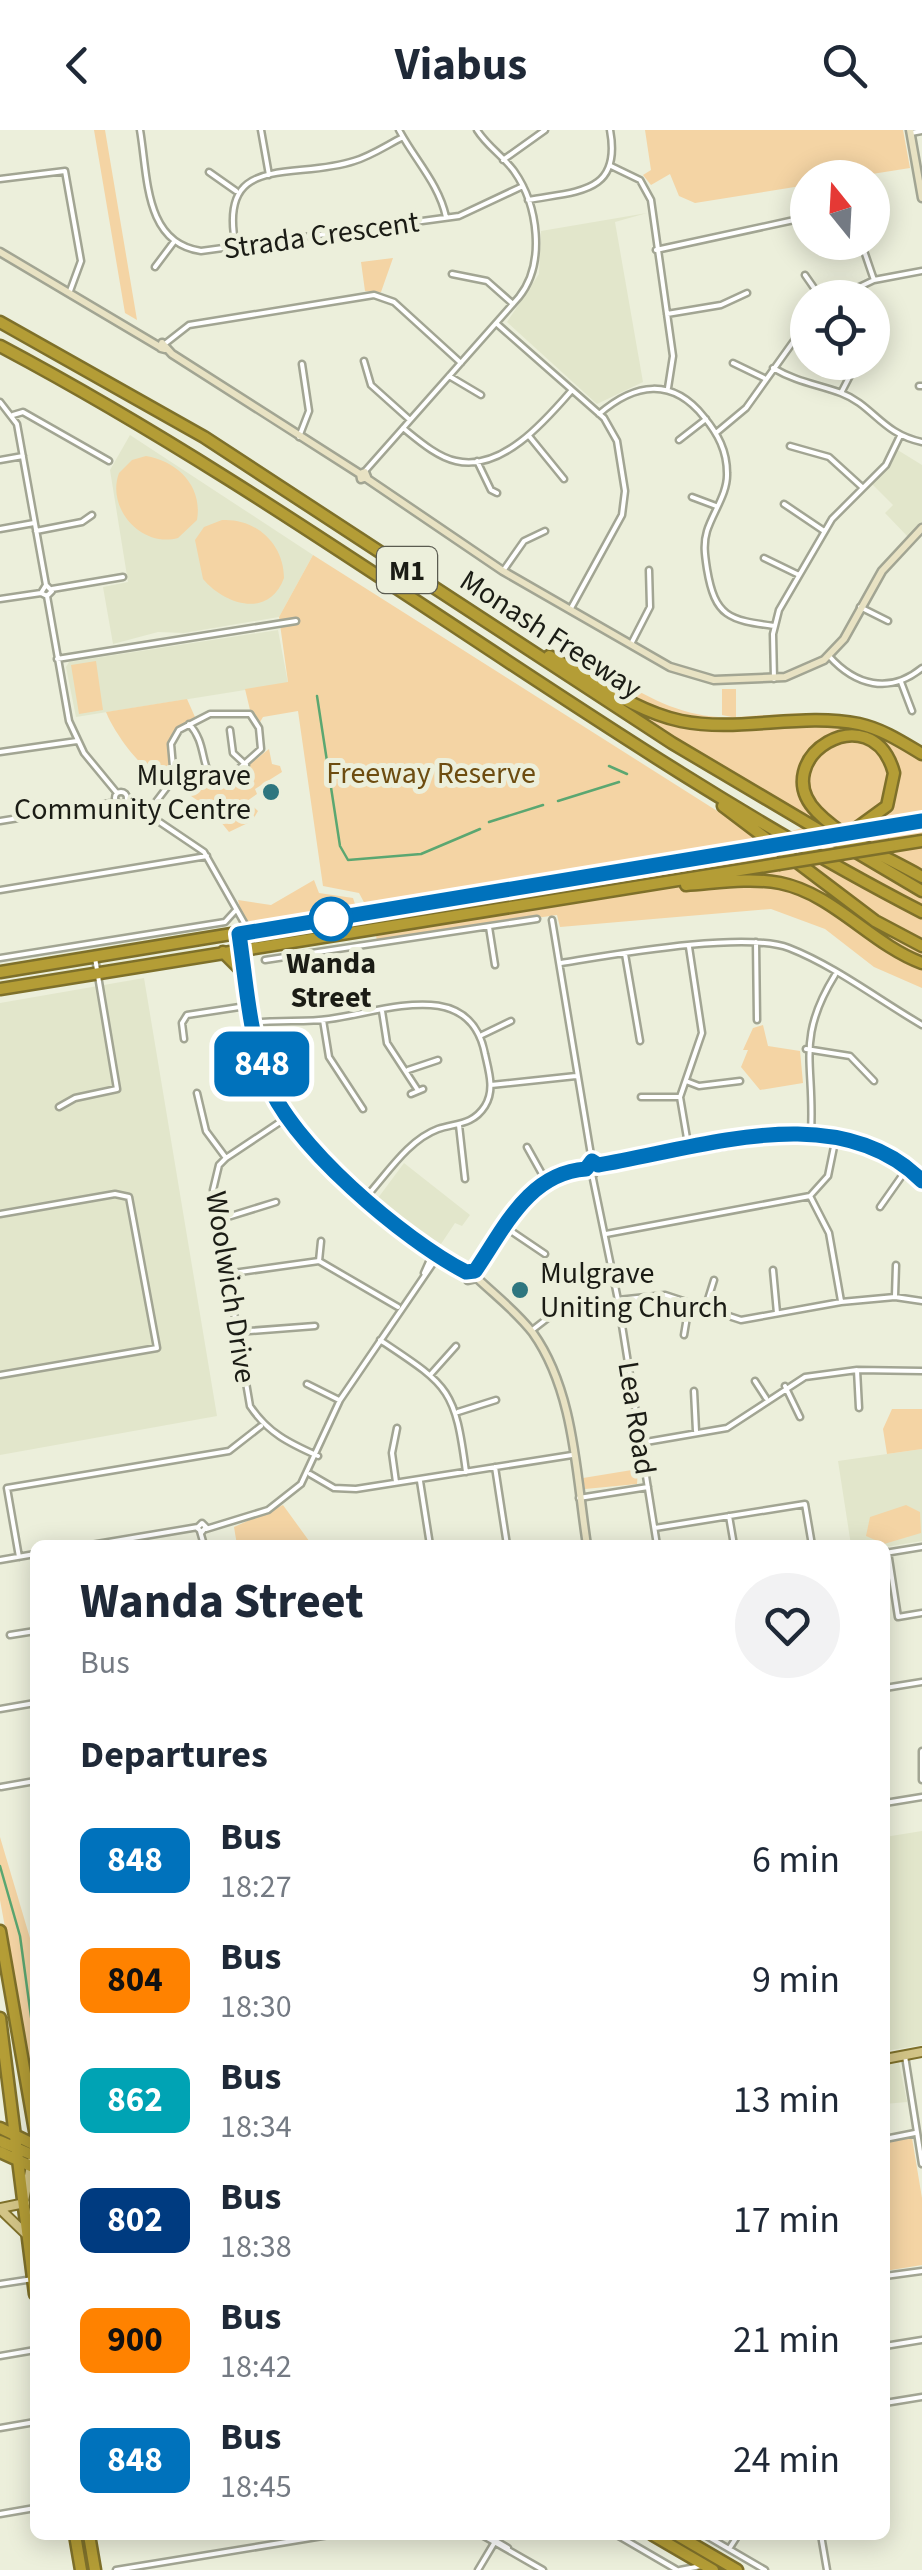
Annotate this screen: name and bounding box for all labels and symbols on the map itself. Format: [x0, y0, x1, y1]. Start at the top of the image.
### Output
north arrow [790, 160, 890, 260]
street label: Strada Crescent [220, 200, 422, 271]
road number: M1 [377, 547, 437, 593]
street label: Monash Freeway [451, 559, 650, 709]
park label: Freeway Reserve [326, 752, 536, 795]
place label: Mulgrave Community Centre [14, 754, 251, 831]
marker: Mulgrave Community Centre [260, 781, 282, 803]
marker: Wanda Street [310, 898, 352, 940]
place label: Wanda Street [286, 942, 376, 1019]
line badge: 848 [204, 1032, 320, 1096]
street label: Woolwich Drive [194, 1188, 267, 1386]
place label: Mulgrave Uniting Church [540, 1252, 728, 1329]
marker: Mulgrave Uniting Church [509, 1279, 531, 1301]
street label: Lea Road [606, 1358, 667, 1478]

